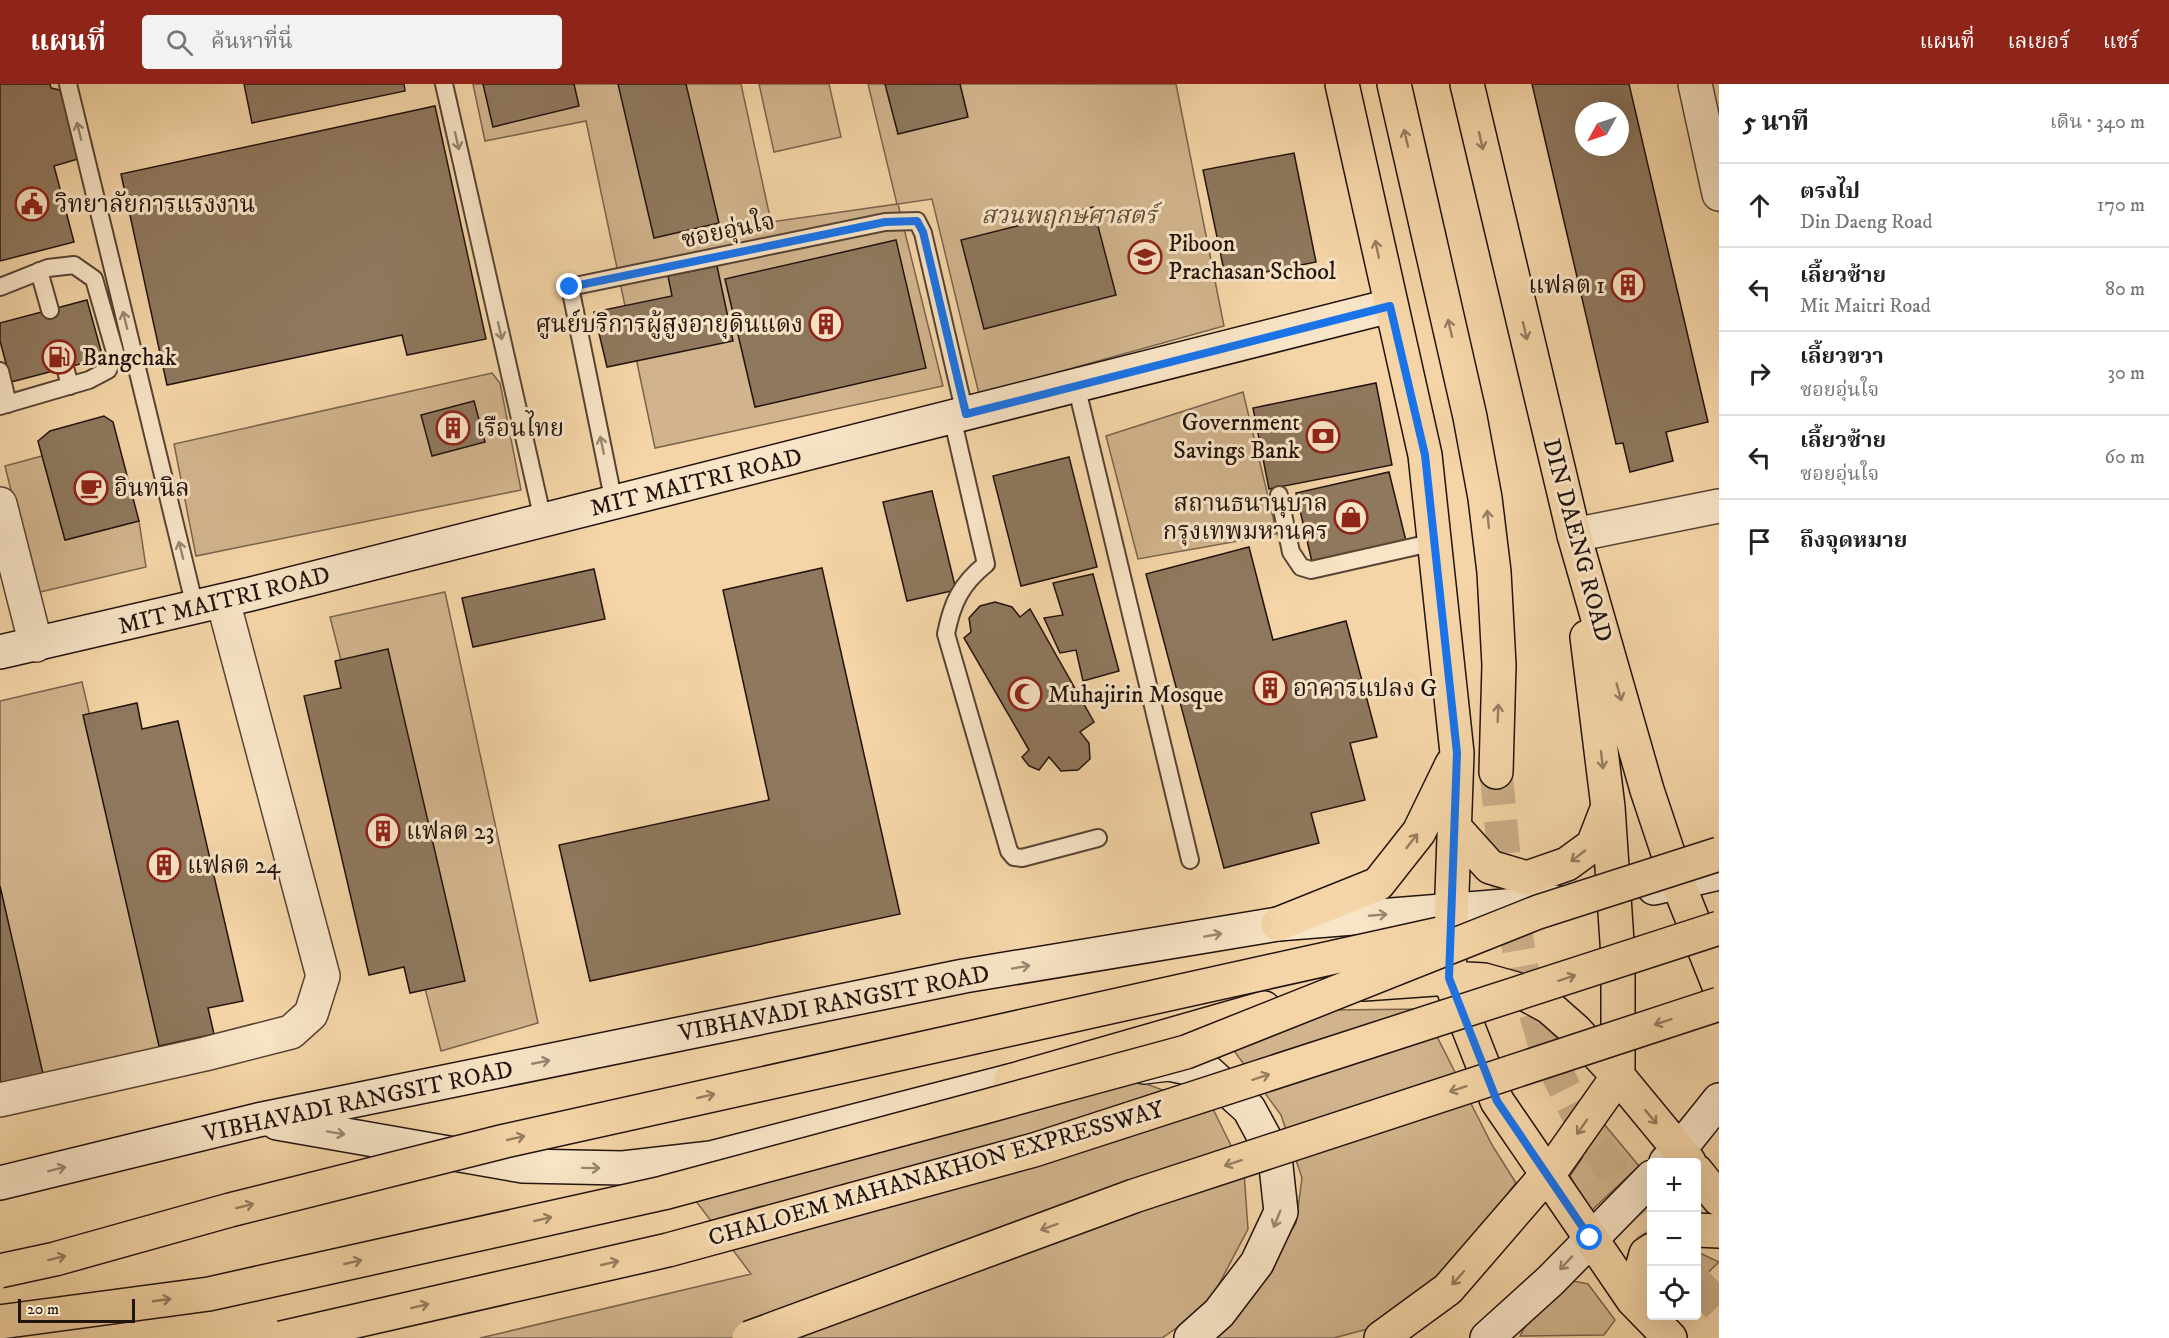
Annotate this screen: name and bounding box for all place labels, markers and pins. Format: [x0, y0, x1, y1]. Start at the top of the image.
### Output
public building icon: วิทยาลัยการแรงงาน [14, 186, 50, 222]
place label: วิทยาลัยการแรงงาน [55, 190, 255, 220]
place label: Piboon Prachasan School [1168, 229, 1337, 287]
school or university icon: Piboon Prachasan School [1127, 239, 1163, 275]
building icon: แฟลต 1 [1610, 267, 1646, 303]
place label: แฟลต 1 [1528, 271, 1605, 301]
building icon: ศูนย์บริการผู้สูงอายุดินแดง [808, 306, 844, 342]
place label: ศูนย์บริการผู้สูงอายุดินแดง [535, 308, 803, 340]
fuel station icon: Bangchak [41, 339, 77, 375]
place label: Bangchak [82, 343, 177, 373]
place label: Government Savings Bank [1173, 408, 1300, 466]
building icon: เรือนไทย [435, 410, 471, 446]
place label: เรือนไทย [476, 410, 564, 444]
bank icon: Government Savings Bank [1305, 418, 1341, 454]
cafe icon: อินทนิล [73, 470, 109, 506]
place label: อินทนิล [114, 474, 190, 504]
place label: สถานธนานุบาล กรุงเทพมหานคร [1163, 489, 1328, 547]
shop icon: สถานธนานุบาล กรุงเทพมหานคร [1333, 499, 1369, 535]
building icon: อาคารแปลง G [1252, 670, 1288, 706]
place label: อาคารแปลง G [1293, 674, 1437, 704]
mosque icon: Muhajirin Mosque [1007, 676, 1043, 712]
place label: Muhajirin Mosque [1048, 680, 1223, 710]
building icon: แฟลต 23 [365, 813, 401, 849]
place label: แฟลต 23 [406, 817, 495, 847]
building icon: แฟลต 24 [146, 847, 182, 883]
place label: แฟลต 24 [187, 851, 282, 881]

